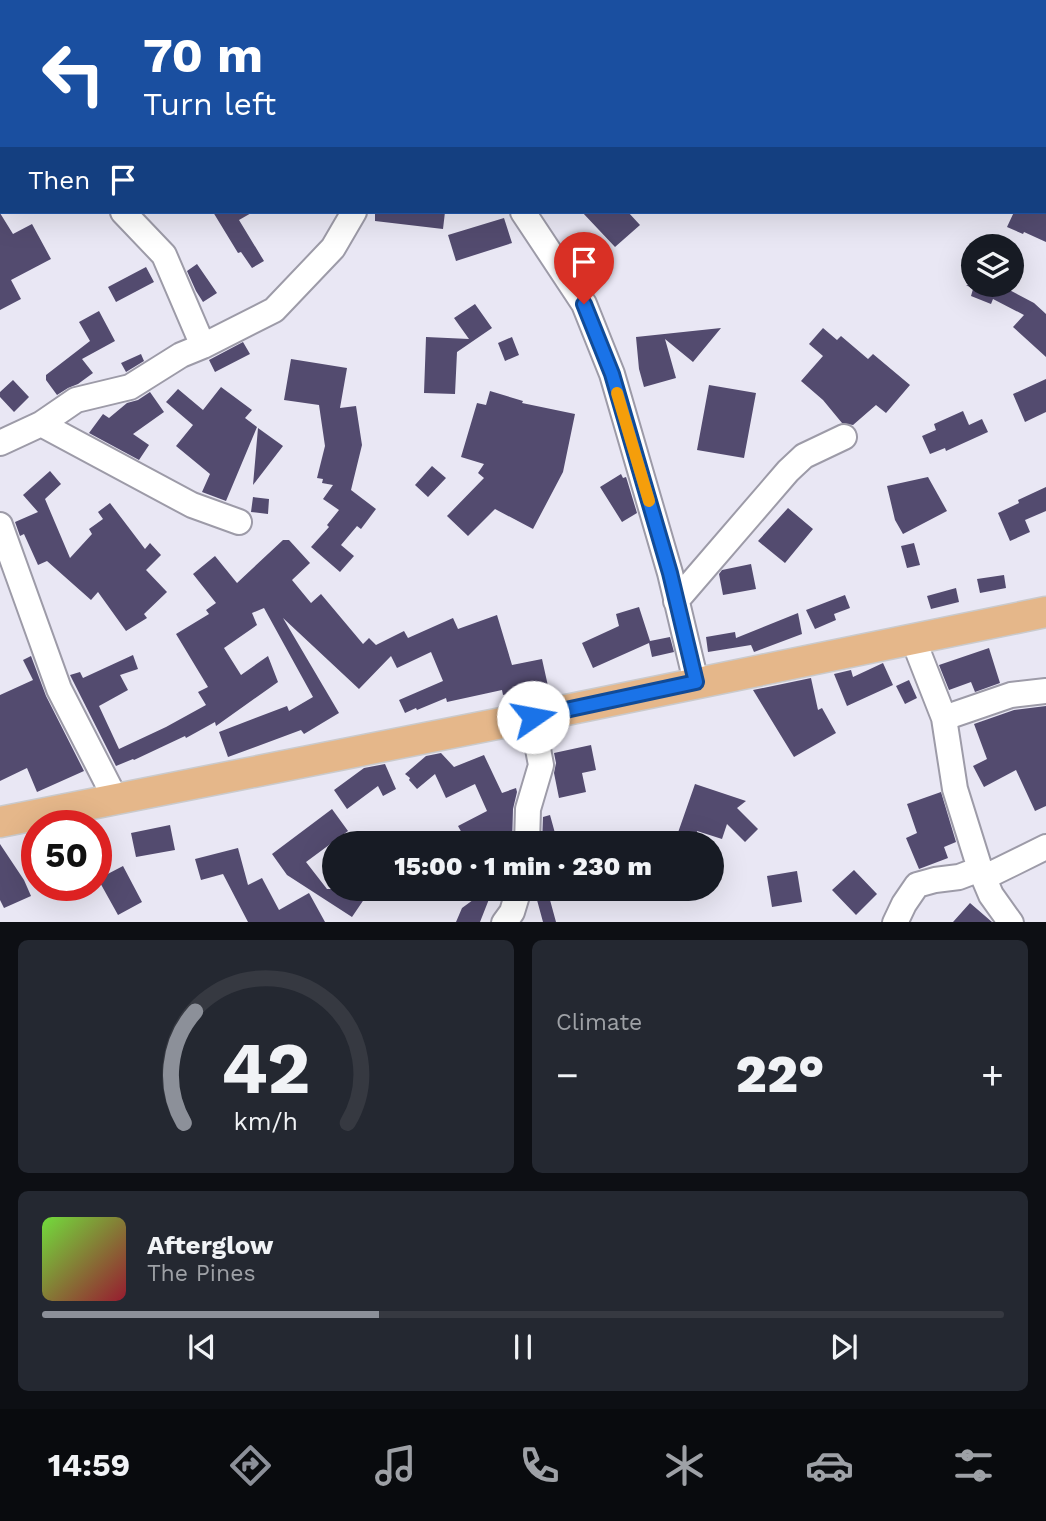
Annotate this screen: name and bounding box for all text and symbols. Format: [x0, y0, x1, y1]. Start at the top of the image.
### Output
text: 70 m [143, 26, 263, 84]
icon: left [28, 28, 119, 119]
text: Turn left [143, 85, 276, 123]
icon: arrive [104, 161, 142, 199]
text: Then [28, 165, 90, 195]
pin [554, 232, 614, 304]
map controls [961, 234, 1024, 297]
button: layers [961, 234, 1024, 297]
icon: arrive [565, 243, 603, 281]
position arrow [496, 680, 570, 754]
speed limit sign: 50 [21, 810, 112, 901]
text: 15:00 · 1 min · 230 m [394, 851, 652, 881]
text: Climate [556, 1009, 642, 1036]
text: 42 [221, 1025, 311, 1111]
text: 22° [736, 1044, 824, 1105]
text: − [556, 1053, 579, 1097]
text: + [981, 1053, 1004, 1097]
text: km/h [234, 1106, 298, 1135]
text: Afterglow [147, 1230, 273, 1260]
text: The Pines [147, 1260, 256, 1287]
icon: previous [183, 1328, 221, 1366]
icon: pause [504, 1328, 542, 1366]
icon: next [825, 1328, 863, 1366]
icon: directions [226, 1441, 275, 1490]
icon: music [371, 1441, 420, 1490]
icon: phone [515, 1441, 564, 1490]
icon: climate [660, 1441, 709, 1490]
icon: car [805, 1441, 854, 1490]
icon: filters [949, 1441, 998, 1490]
text: 14:59 [48, 1446, 130, 1484]

